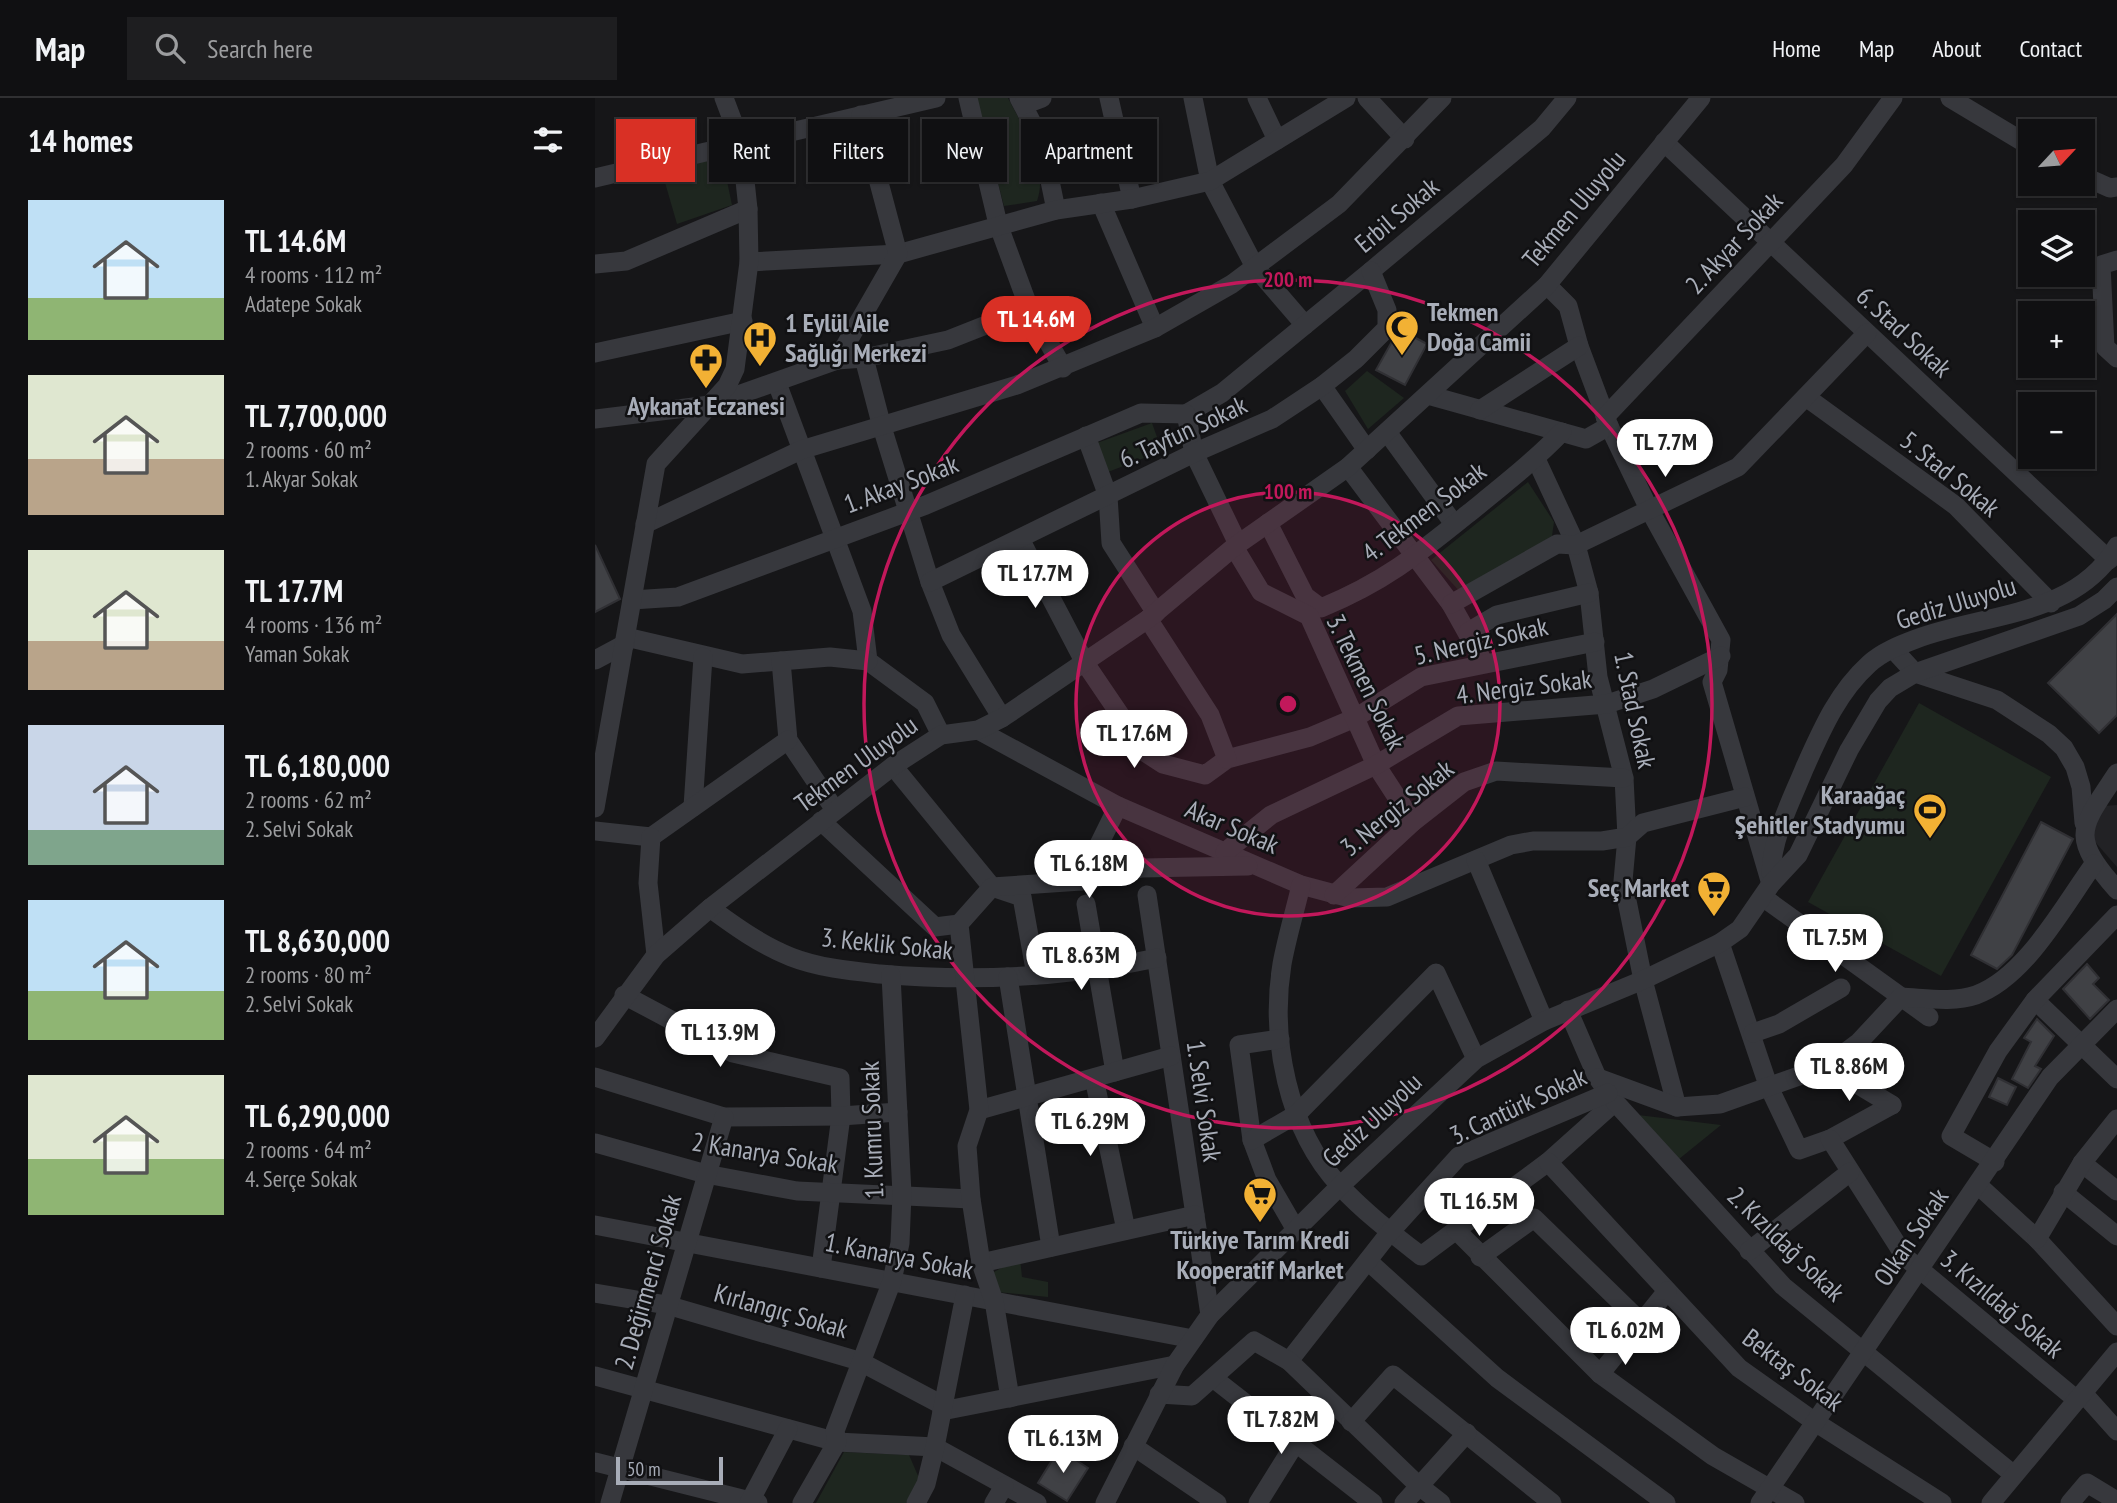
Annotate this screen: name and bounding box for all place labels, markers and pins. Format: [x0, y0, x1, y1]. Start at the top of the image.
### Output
place label: Tekmen Doğa Camii [1427, 295, 1531, 358]
pin: TL 14.6M [964, 296, 1108, 356]
place label: 1 Eylül Aile Sağlığı Merkezi [785, 306, 927, 369]
mosque icon: Tekmen Doğa Camii [1383, 308, 1421, 357]
hospital icon: 1 Eylül Aile Sağlığı Merkezi [741, 319, 779, 368]
pharmacy icon: Aykanat Eczanesi [687, 341, 725, 390]
place label: Aykanat Eczanesi [626, 389, 785, 422]
pin: TL 7.7M [1600, 420, 1730, 479]
pin: TL 17.7M [963, 550, 1107, 610]
centre of rings [1276, 692, 1300, 716]
pin: TL 17.6M [1062, 710, 1206, 770]
place label: Karaağaç Şehitler Stadyumu [1735, 778, 1905, 841]
sports icon: Karaağaç Şehitler Stadyumu [1911, 791, 1949, 840]
pin: TL 6.18M [1017, 840, 1161, 900]
supermarket icon: Seç Market [1695, 869, 1733, 918]
place label: Seç Market [1588, 871, 1689, 904]
pin: TL 7.5M [1770, 914, 1900, 974]
pin: TL 8.63M [1009, 932, 1153, 992]
pin: TL 13.9M [648, 1010, 792, 1069]
pin: TL 8.86M [1777, 1044, 1921, 1103]
pin: TL 6.29M [1018, 1098, 1162, 1158]
supermarket icon: Türkiye Tarım Kredi Kooperatif Market [1241, 1175, 1279, 1224]
pin: TL 16.5M [1407, 1178, 1551, 1238]
place label: Türkiye Tarım Kredi Kooperatif Market [1170, 1223, 1350, 1286]
pin: TL 6.02M [1553, 1308, 1697, 1367]
pin: TL 7.82M [1209, 1396, 1353, 1456]
pin: TL 6.13M [991, 1416, 1135, 1475]

